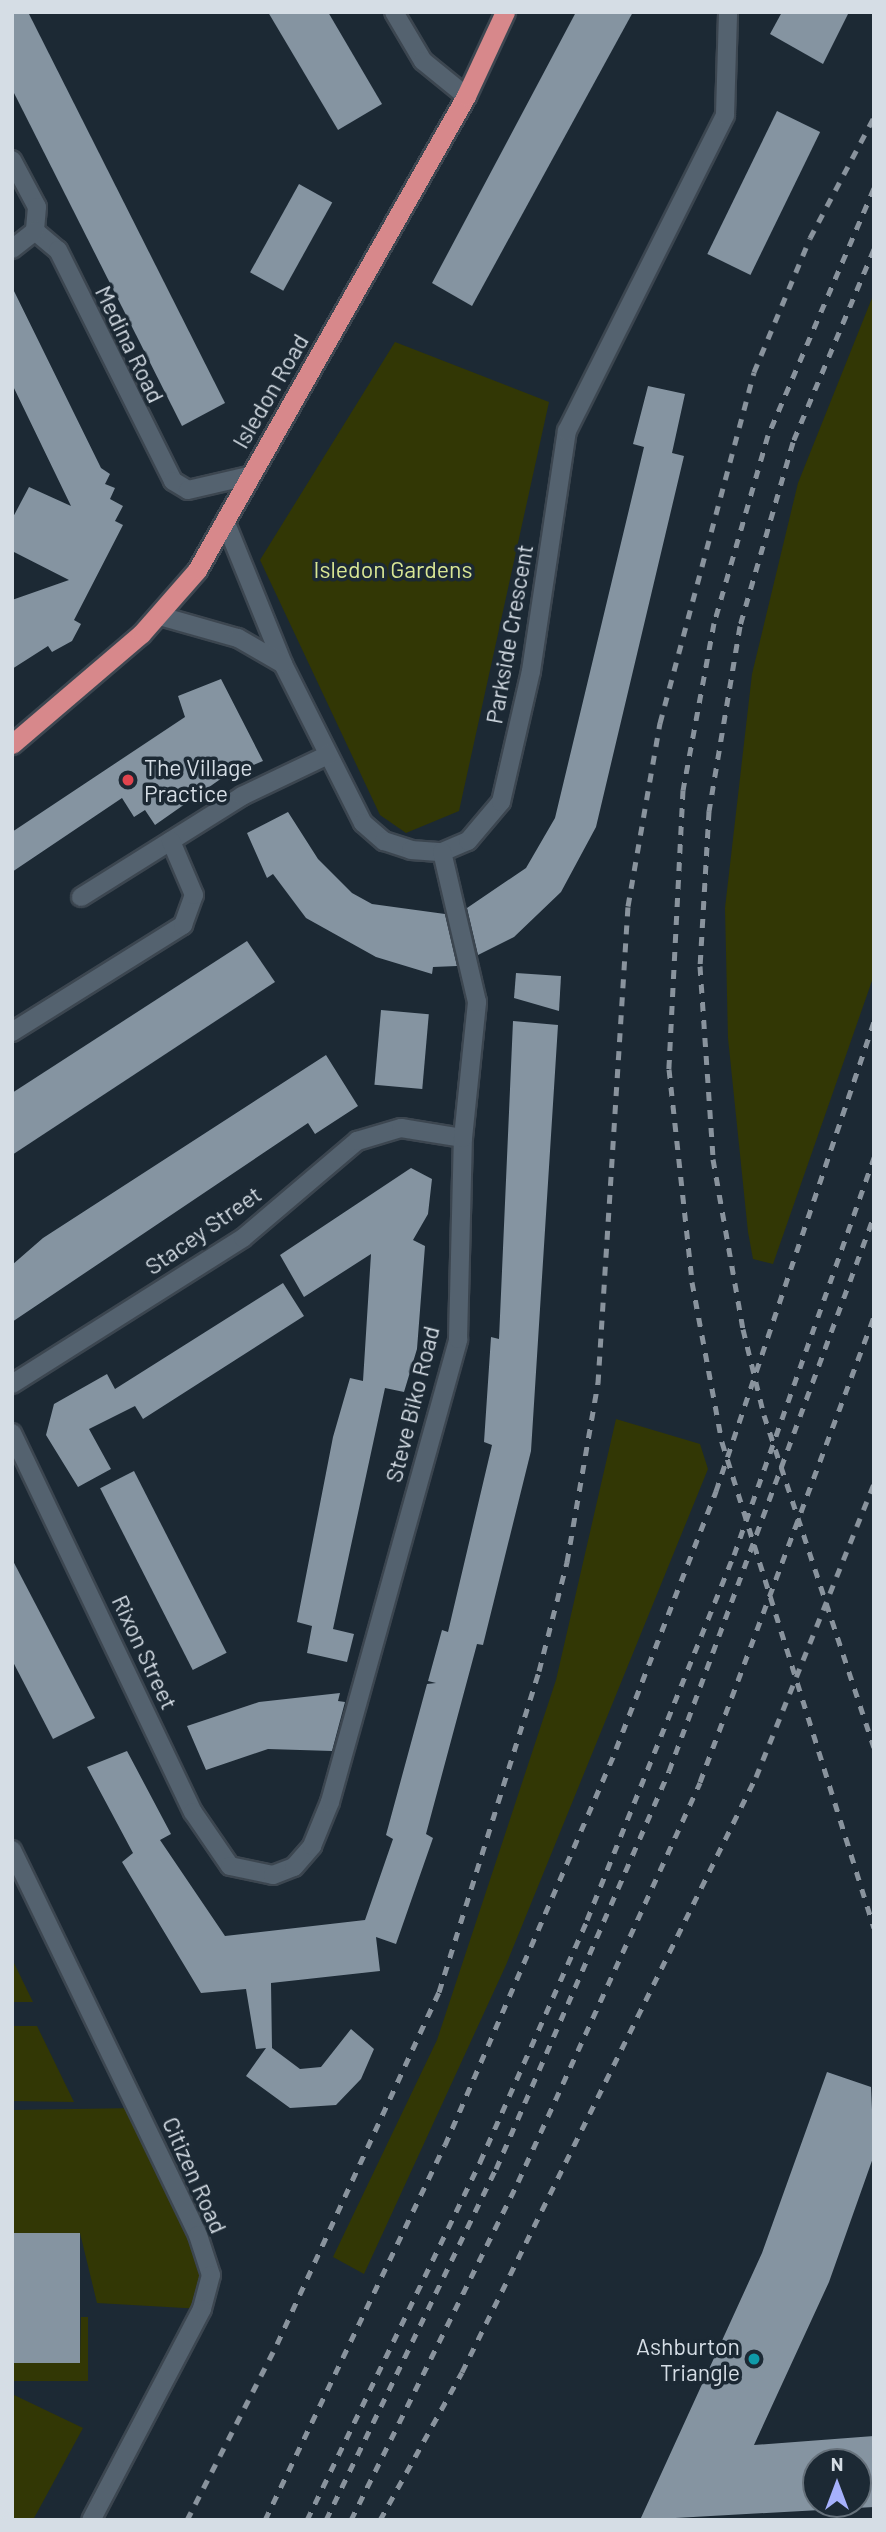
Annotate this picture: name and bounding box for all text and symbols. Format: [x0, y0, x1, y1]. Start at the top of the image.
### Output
street label: Medina Road [90, 281, 170, 407]
street label: Isledon Road [226, 329, 314, 453]
street label: Parkside Crescent [480, 542, 538, 726]
park label: Isledon Gardens [314, 555, 472, 583]
place label: The Village Practice [144, 753, 252, 807]
marker: The Village Practice [118, 770, 138, 790]
street label: Stacey Street [140, 1180, 266, 1280]
street label: Steve Biko Road [379, 1323, 445, 1485]
street label: Rixon Street [107, 1591, 183, 1713]
street label: Citizen Road [157, 2113, 233, 2237]
place label: Ashburton Triangle [636, 2332, 740, 2386]
marker: Ashburton Triangle [746, 2351, 762, 2367]
north arrow [802, 2448, 872, 2518]
text: N [831, 2452, 843, 2475]

